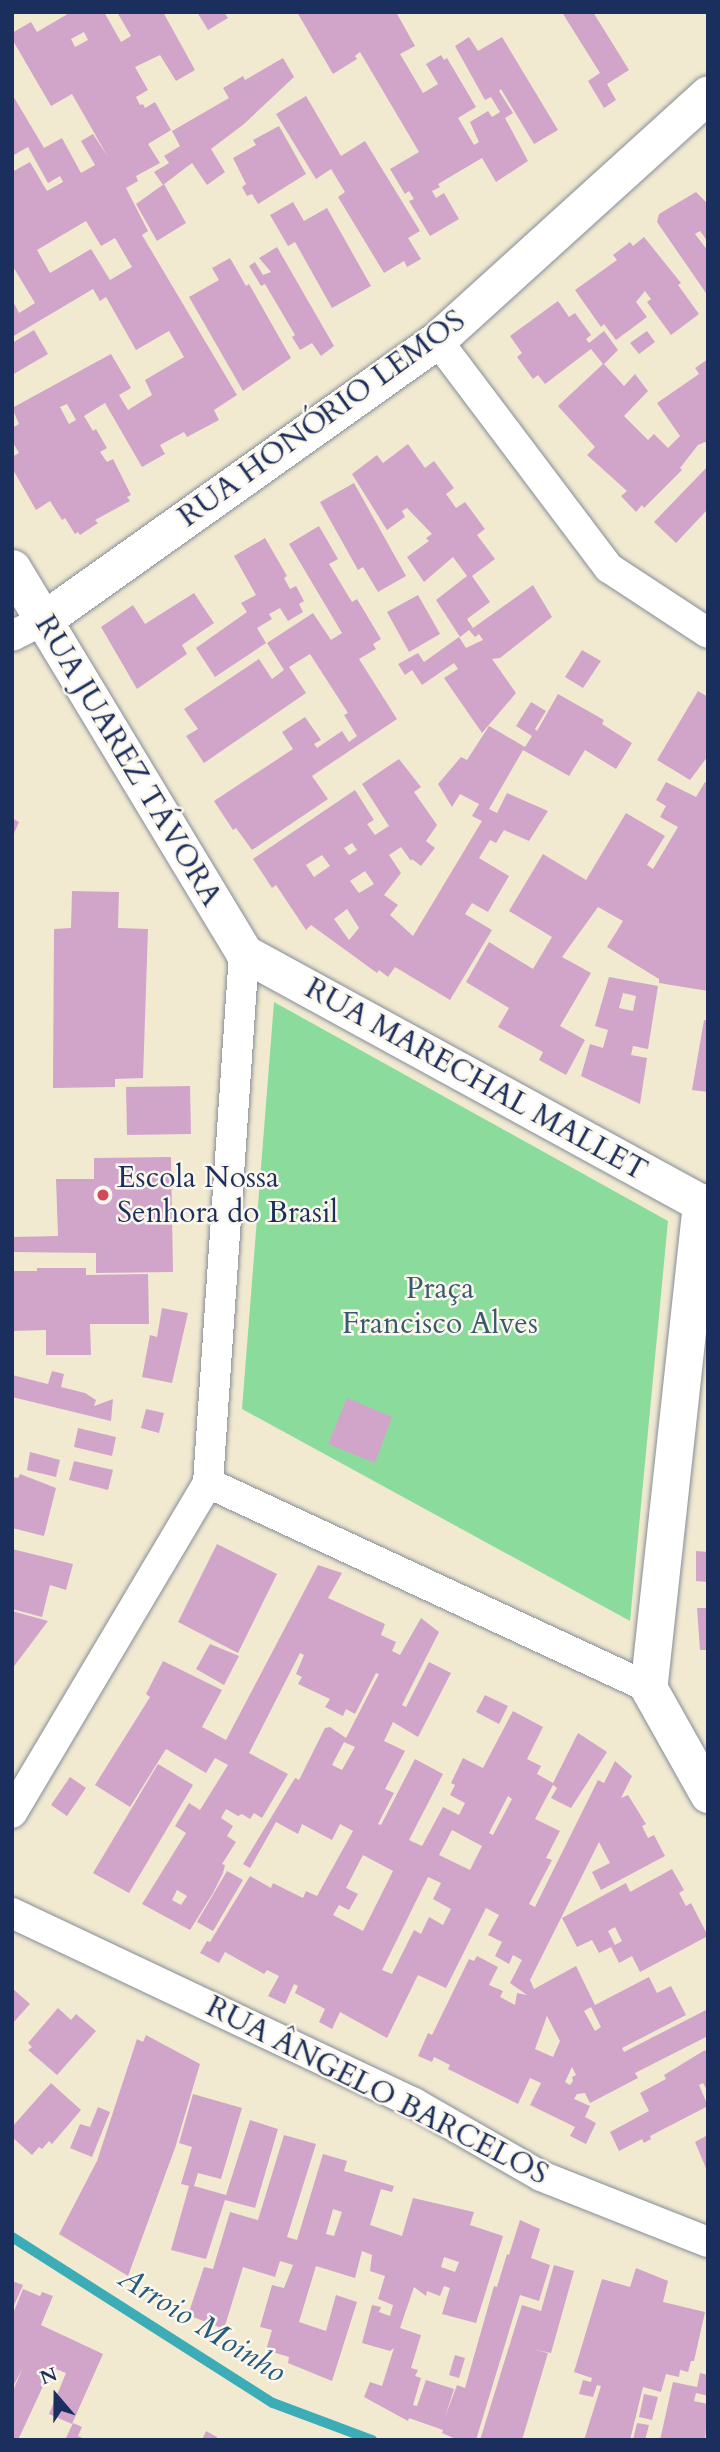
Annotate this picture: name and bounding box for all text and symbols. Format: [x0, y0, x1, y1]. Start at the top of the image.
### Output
street label: RUA HONÓRIO LEMOS [172, 303, 472, 535]
street label: RUA JUAREZ TÁVORA [27, 609, 229, 913]
street label: RUA MARECHAL MALLET [299, 971, 653, 1189]
place label: Escola Nossa Senhora do Brasil [117, 1160, 338, 1230]
marker: Escola Nossa Senhora do Brasil [95, 1187, 111, 1203]
park label: Praça Francisco Alves [342, 1271, 538, 1342]
street label: RUA ÂNGELO BARCELOS [200, 1989, 554, 2193]
water label: Arroio Moinho [111, 2258, 293, 2392]
north arrow [21, 2361, 91, 2431]
text: N [37, 2361, 61, 2391]

